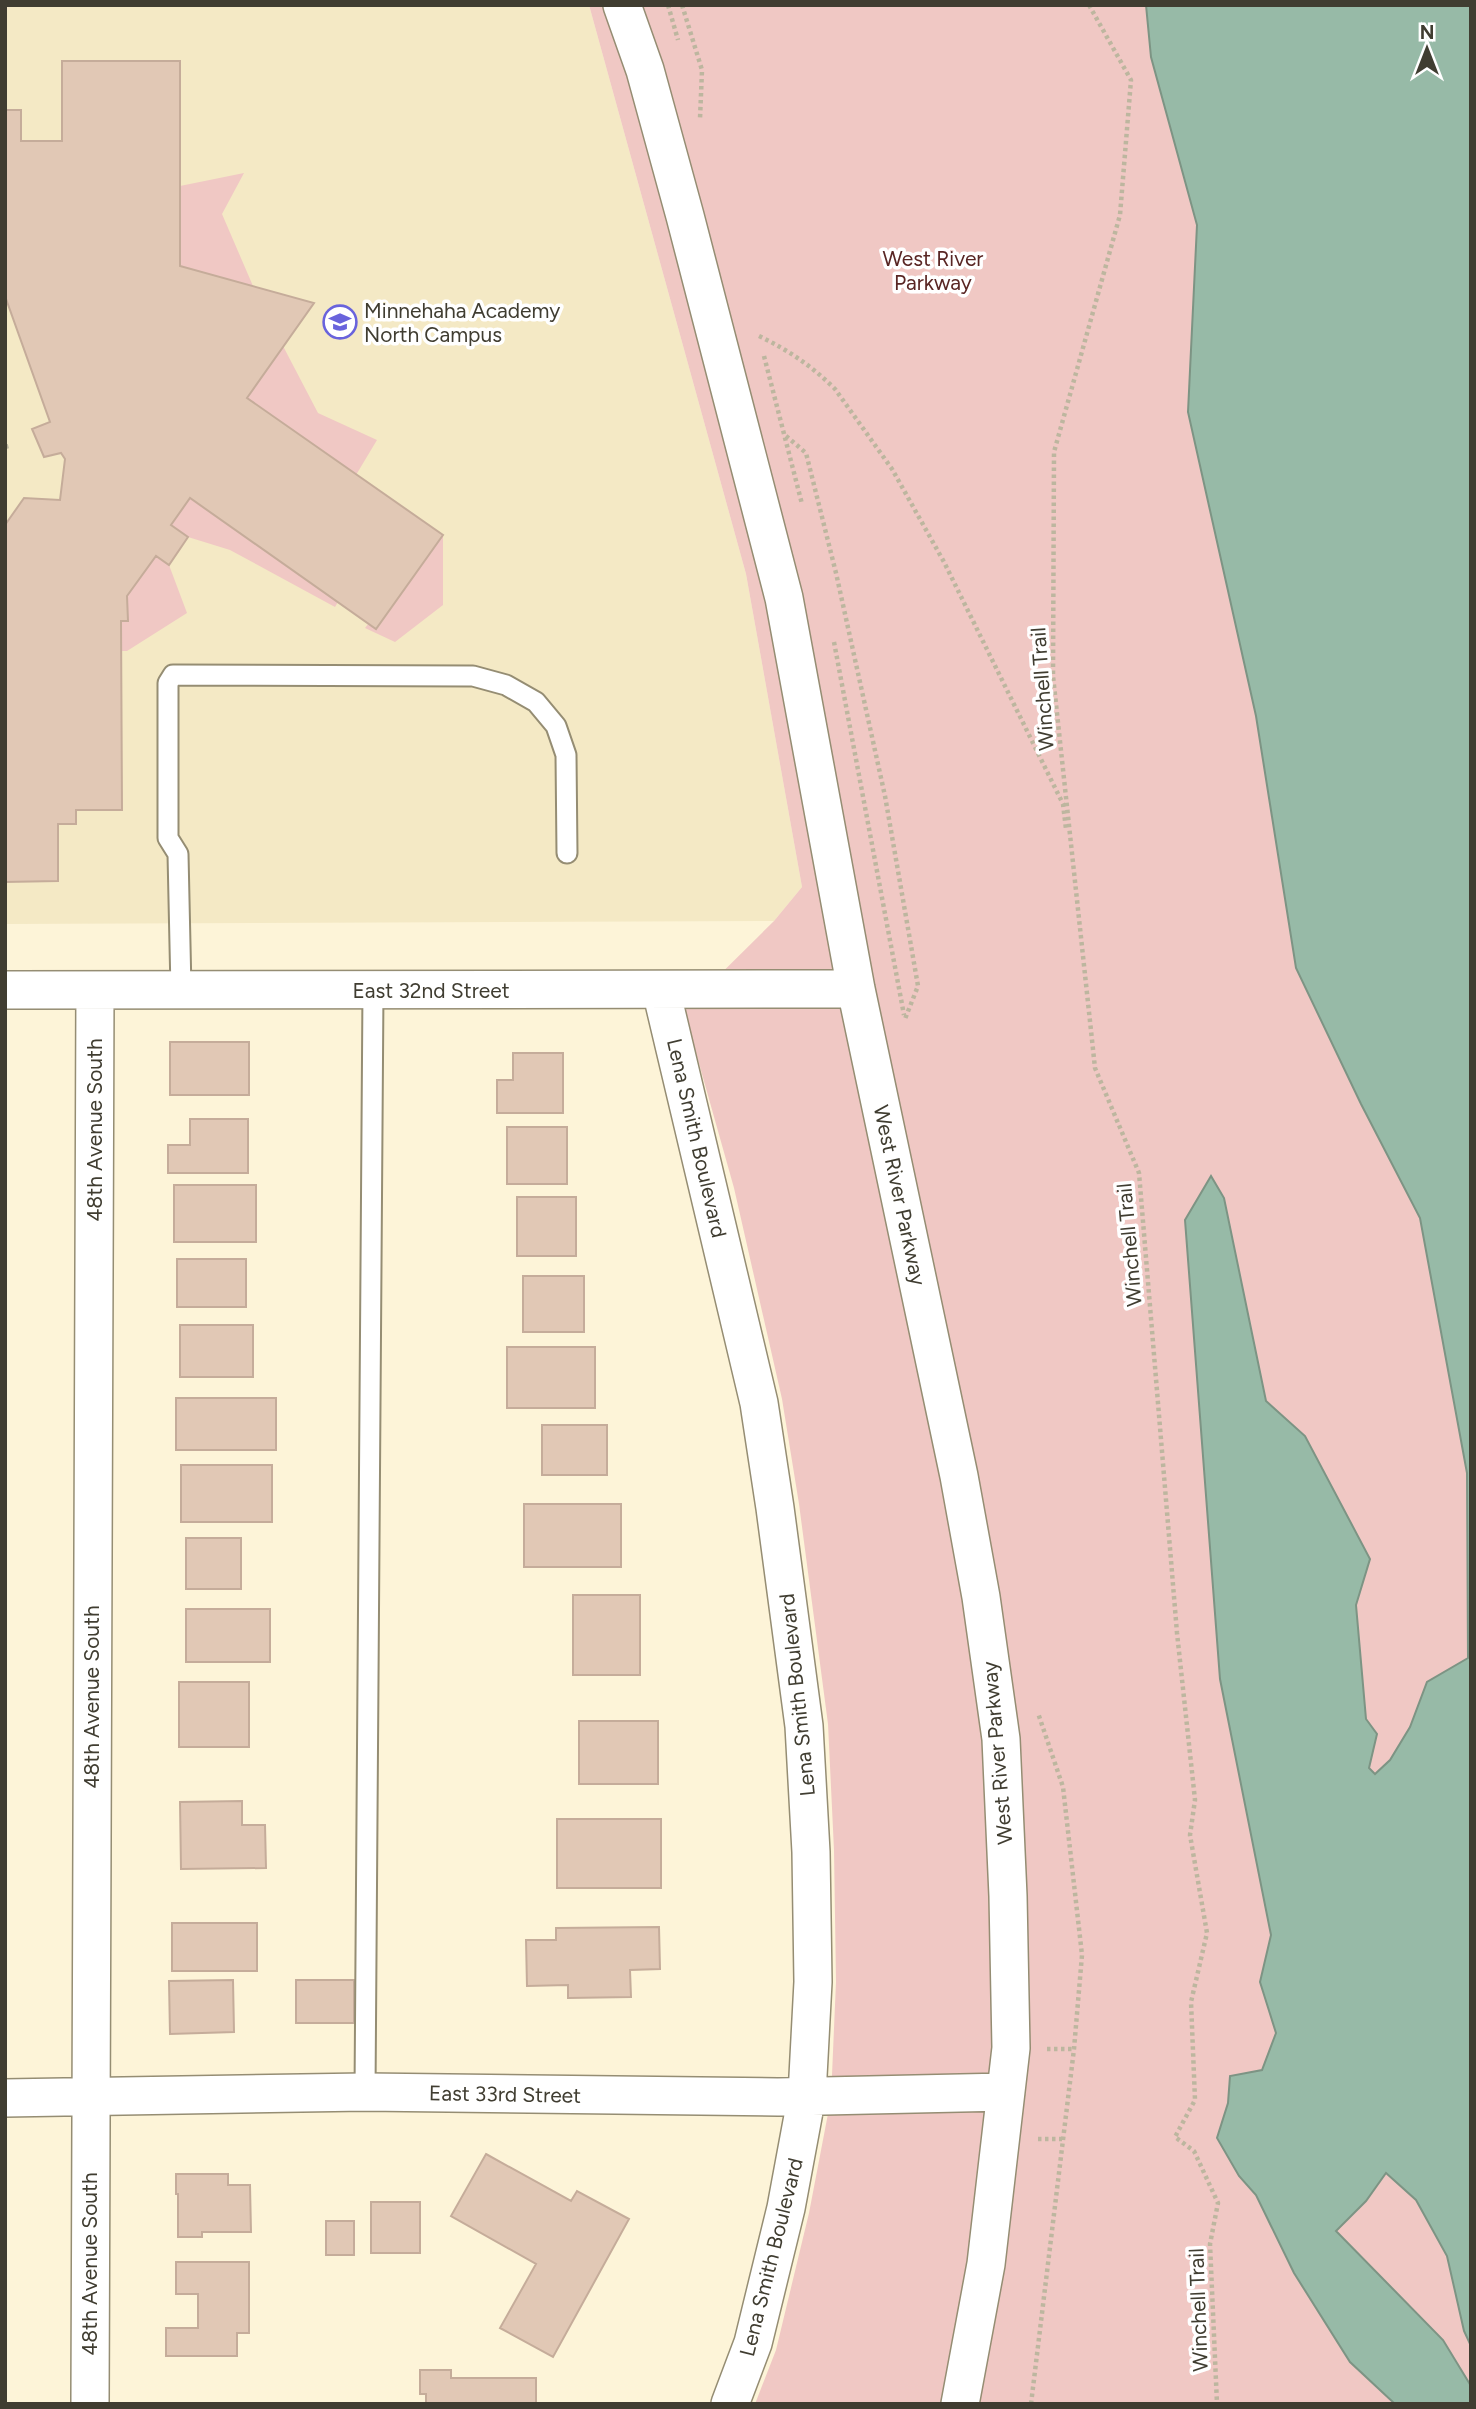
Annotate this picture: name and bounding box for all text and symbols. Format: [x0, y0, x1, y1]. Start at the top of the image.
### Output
north arrow [1392, 14, 1462, 84]
text: N [1420, 21, 1434, 44]
park label: West River Parkway [883, 246, 983, 295]
place label: Minnehaha Academy North Campus [364, 298, 560, 347]
school or university icon: Minnehaha Academy North Campus [321, 303, 359, 341]
street label: Winchell Trail [1025, 626, 1059, 752]
street label: East 32nd Street [352, 978, 510, 1003]
street label: Lena Smith Boulevard [662, 1036, 732, 1240]
street label: 48th Avenue South [82, 1038, 107, 1222]
street label: West River Parkway [869, 1102, 931, 1288]
street label: Winchell Trail [1111, 1182, 1147, 1308]
street label: Lena Smith Boulevard [774, 1592, 820, 1798]
street label: 48th Avenue South [79, 1605, 104, 1789]
street label: West River Parkway [977, 1660, 1017, 1846]
street label: East 33rd Street [429, 2080, 581, 2108]
street label: Lena Smith Boulevard [734, 2155, 808, 2359]
street label: 48th Avenue South [77, 2172, 102, 2356]
street label: Winchell Trail [1183, 2248, 1213, 2372]

